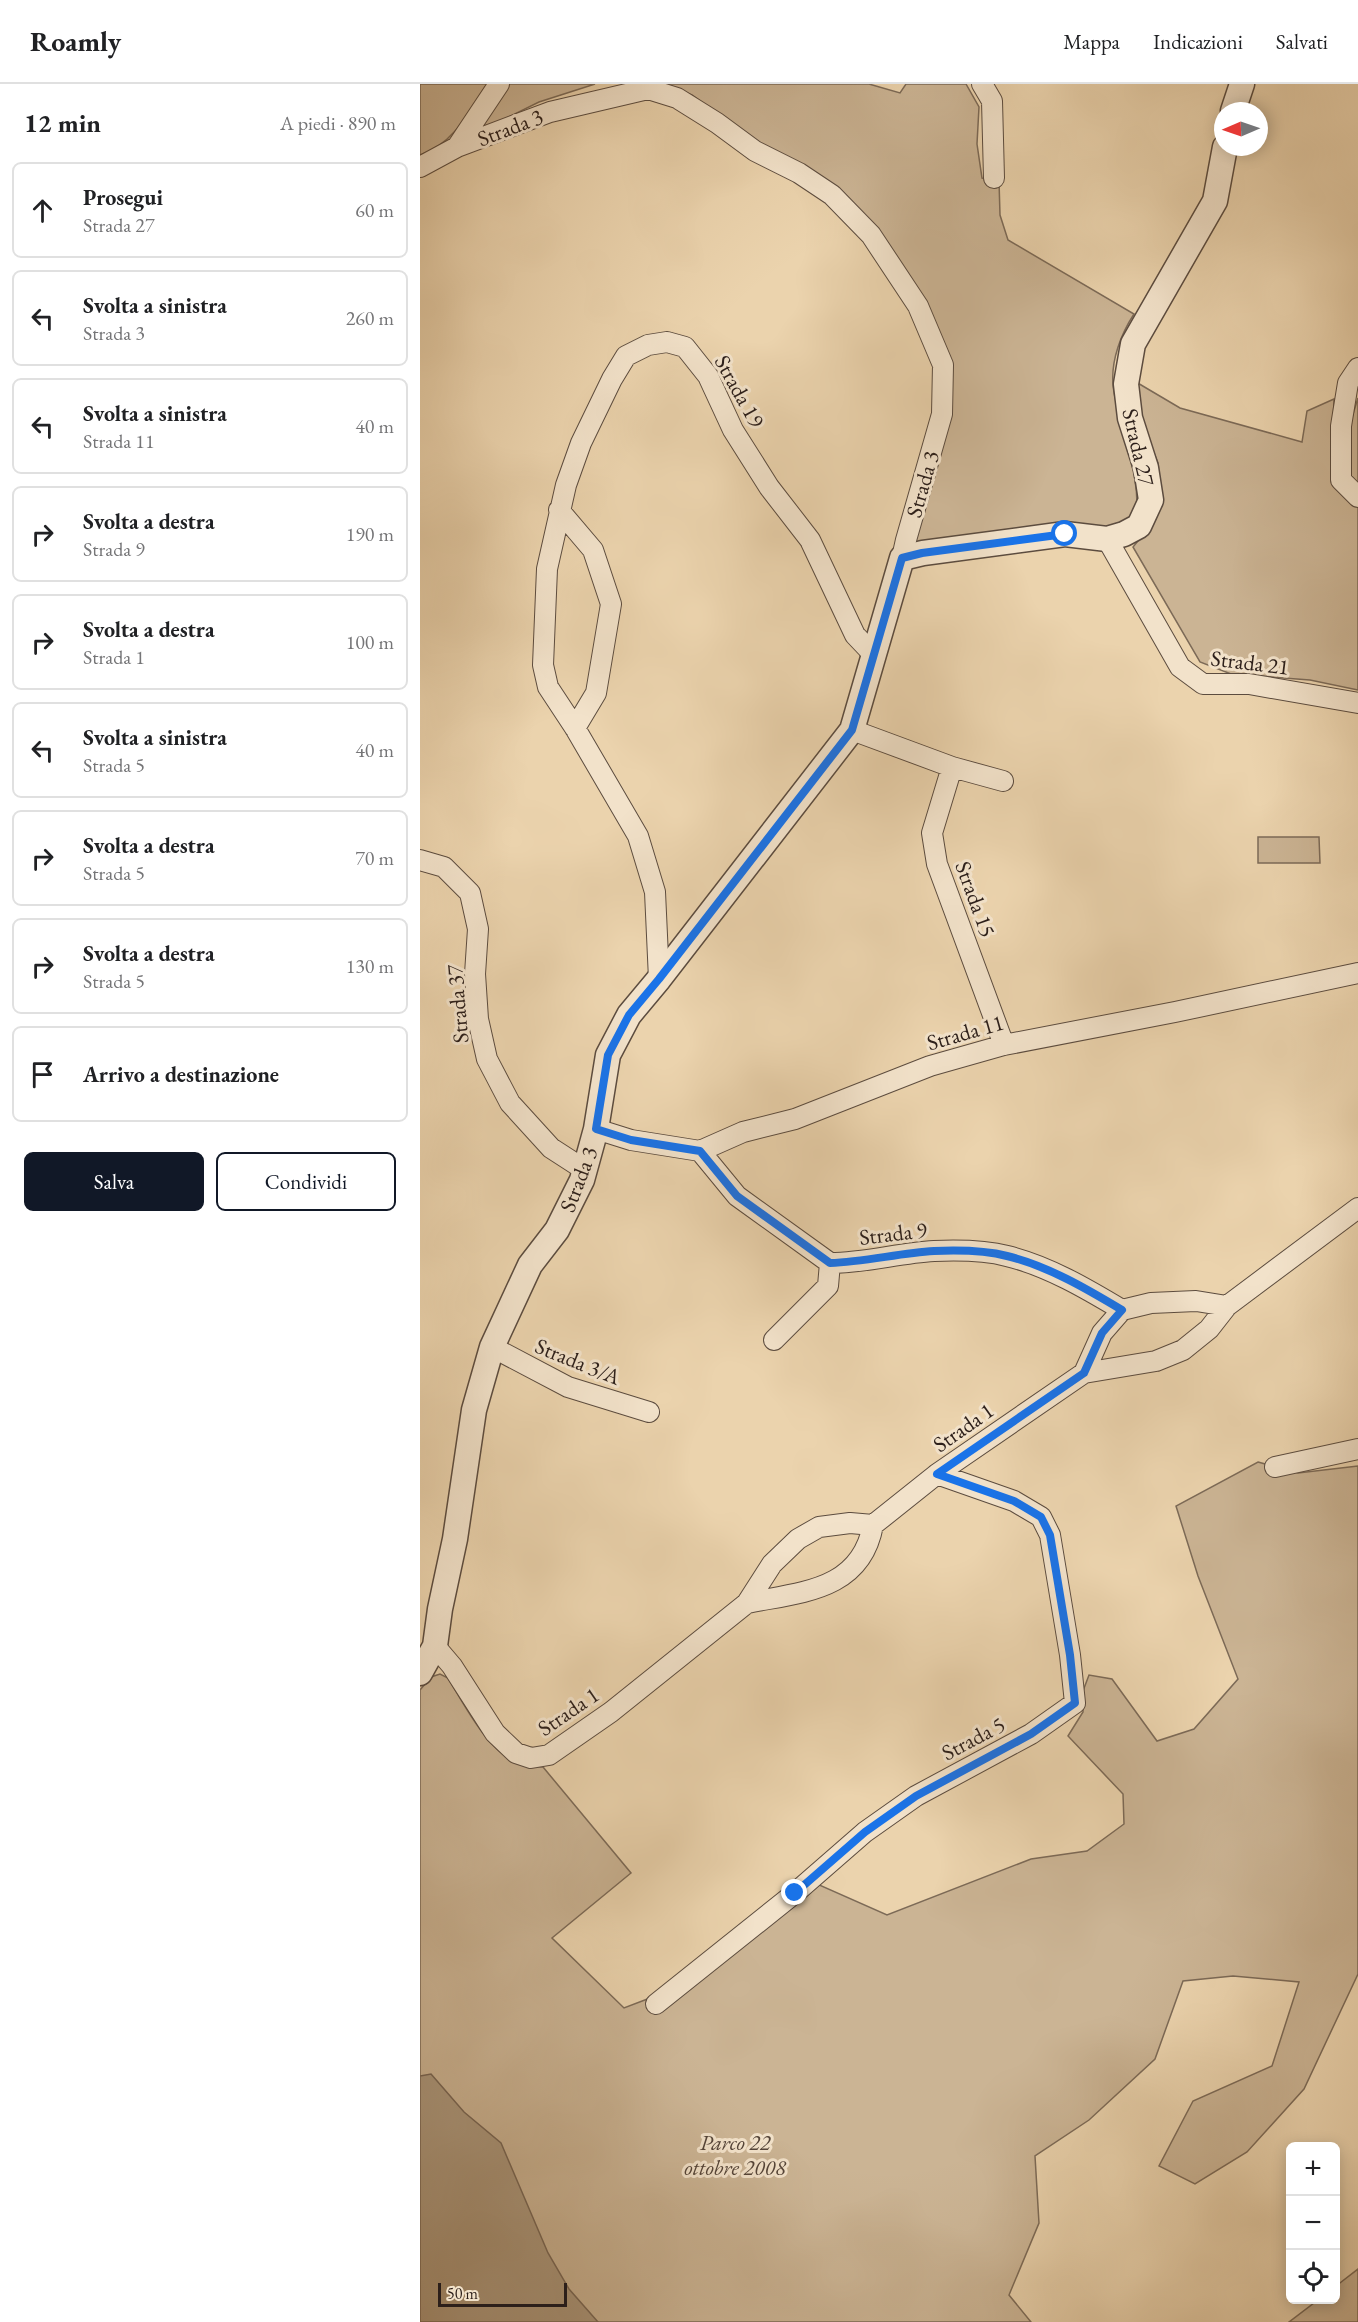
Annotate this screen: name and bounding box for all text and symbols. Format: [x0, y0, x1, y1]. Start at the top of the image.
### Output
text: Roamly [30, 23, 121, 59]
text: Mappa [1063, 28, 1120, 55]
text: Indicazioni [1153, 28, 1243, 55]
text: Salvati [1276, 28, 1328, 55]
street label: Strada 3 [473, 102, 547, 153]
north arrow [1214, 102, 1268, 156]
text: 12 min [24, 106, 101, 140]
text: A piedi · 890 m [280, 110, 396, 136]
text: Prosegui [83, 183, 163, 212]
icon: ahead [26, 194, 59, 227]
text: 60 m [355, 197, 394, 223]
text: Strada 27 [83, 212, 155, 238]
text: Svolta a sinistra [83, 291, 227, 320]
icon: left [26, 302, 59, 335]
text: 260 m [346, 305, 394, 331]
text: Strada 3 [83, 320, 145, 346]
street label: Strada 19 [708, 350, 772, 433]
text: Svolta a sinistra [83, 399, 227, 428]
street label: Strada 27 [1116, 406, 1162, 489]
icon: left [26, 410, 59, 443]
text: 40 m [355, 413, 394, 439]
text: Strada 11 [83, 428, 155, 454]
street label: Strada 3 [899, 447, 946, 521]
text: Svolta a destra [83, 507, 215, 536]
icon: right [26, 518, 59, 551]
route start [1051, 520, 1077, 546]
text: 190 m [346, 521, 394, 547]
text: Strada 9 [83, 536, 145, 562]
text: Svolta a destra [83, 615, 215, 644]
icon: right [26, 626, 59, 659]
text: 100 m [346, 629, 394, 655]
street label: Strada 21 [1209, 643, 1291, 682]
text: Strada 1 [83, 644, 145, 670]
text: Svolta a sinistra [83, 723, 227, 752]
icon: left [26, 734, 59, 767]
text: 40 m [355, 737, 394, 763]
text: Strada 5 [83, 752, 145, 778]
text: Svolta a destra [83, 831, 215, 860]
icon: right [26, 842, 59, 875]
text: 70 m [355, 845, 394, 871]
street label: Strada 15 [948, 857, 1003, 941]
text: Strada 5 [83, 860, 145, 886]
text: Svolta a destra [83, 939, 215, 968]
icon: right [26, 950, 59, 983]
text: 130 m [346, 953, 394, 979]
street label: Strada 37 [440, 963, 475, 1044]
text: Strada 5 [83, 968, 145, 994]
street label: Strada 11 [923, 1008, 1007, 1057]
icon: arrive [26, 1058, 59, 1091]
text: Arrivo a destinazione [83, 1060, 279, 1089]
street label: Strada 3 [553, 1142, 604, 1216]
button: Salva [24, 1152, 204, 1211]
button: Condividi [216, 1152, 396, 1211]
street label: Strada 9 [857, 1215, 929, 1252]
street label: Strada 3/A [531, 1331, 626, 1392]
street label: Strada 1 [927, 1396, 1000, 1459]
street label: Strada 1 [532, 1680, 605, 1742]
street label: Strada 5 [936, 1710, 1010, 1767]
route end [781, 1879, 807, 1905]
park label: Parco 22 ottobre 2008 [684, 2128, 787, 2182]
map controls [1286, 2142, 1340, 2304]
button: + [1286, 2142, 1340, 2196]
button: − [1286, 2196, 1340, 2250]
button: locate [1286, 2250, 1340, 2304]
scale bar [438, 2280, 567, 2308]
text: 50 m [447, 2283, 478, 2304]

